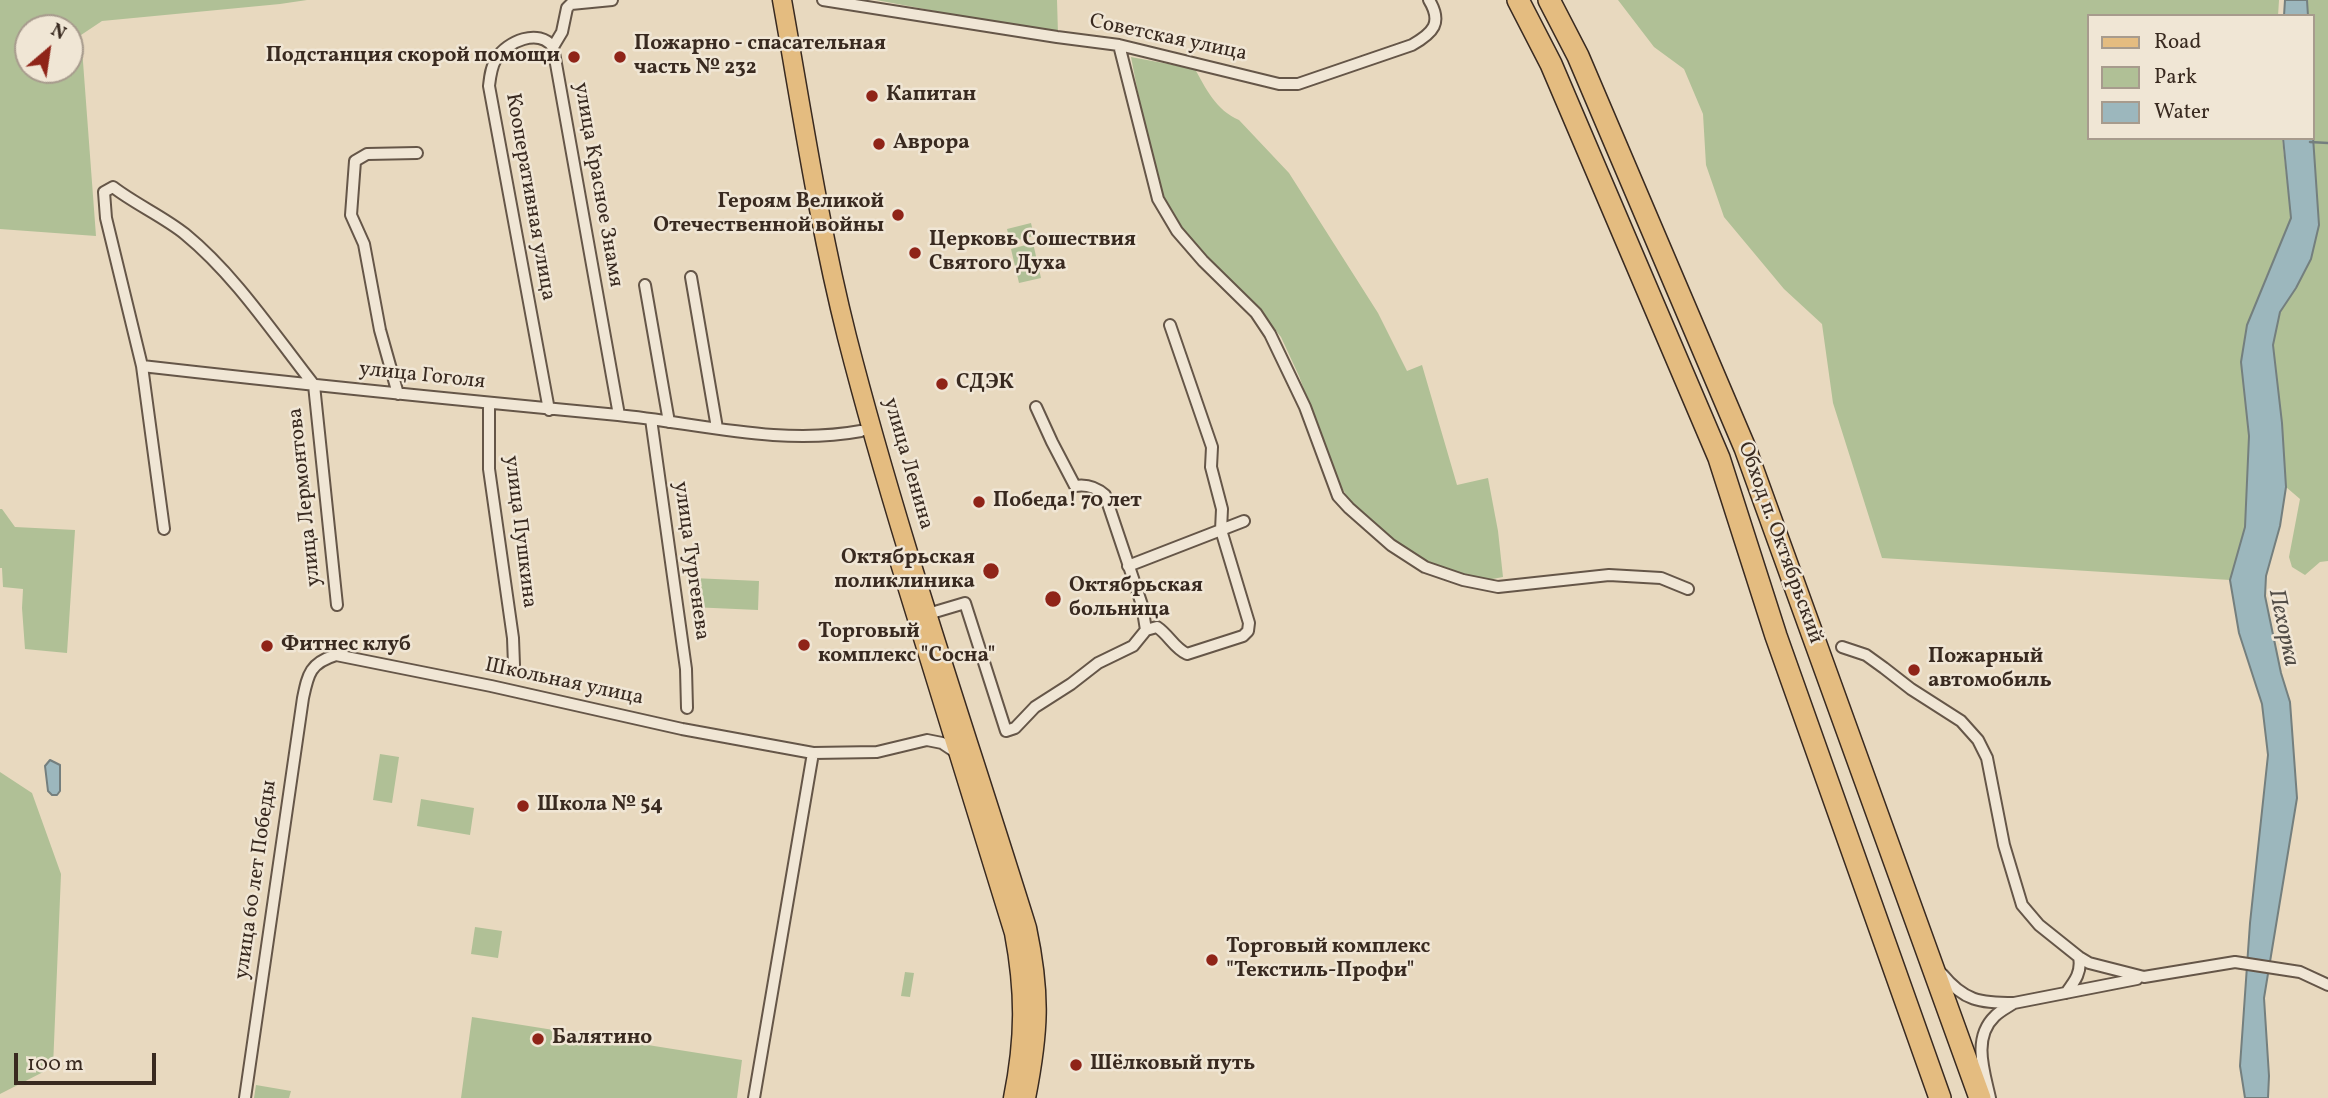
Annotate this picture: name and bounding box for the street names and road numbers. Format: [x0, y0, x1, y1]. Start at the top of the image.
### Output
street label: Советская улица [1087, 10, 1249, 68]
street label: улица Красное Знамя [567, 81, 627, 289]
street label: Кооперативная улица [498, 91, 560, 303]
street label: улица Гоголя [358, 358, 486, 396]
street label: улица Ленина [876, 395, 938, 533]
street label: улица Лермонтова [284, 406, 328, 588]
street label: Обход п. Октябрьский [1731, 439, 1827, 647]
street label: улица Пушкина [497, 454, 541, 610]
street label: улица Тургенева [666, 480, 714, 642]
street label: Школьная улица [482, 654, 646, 712]
street label: улица 60 лет Победы [231, 779, 283, 981]

